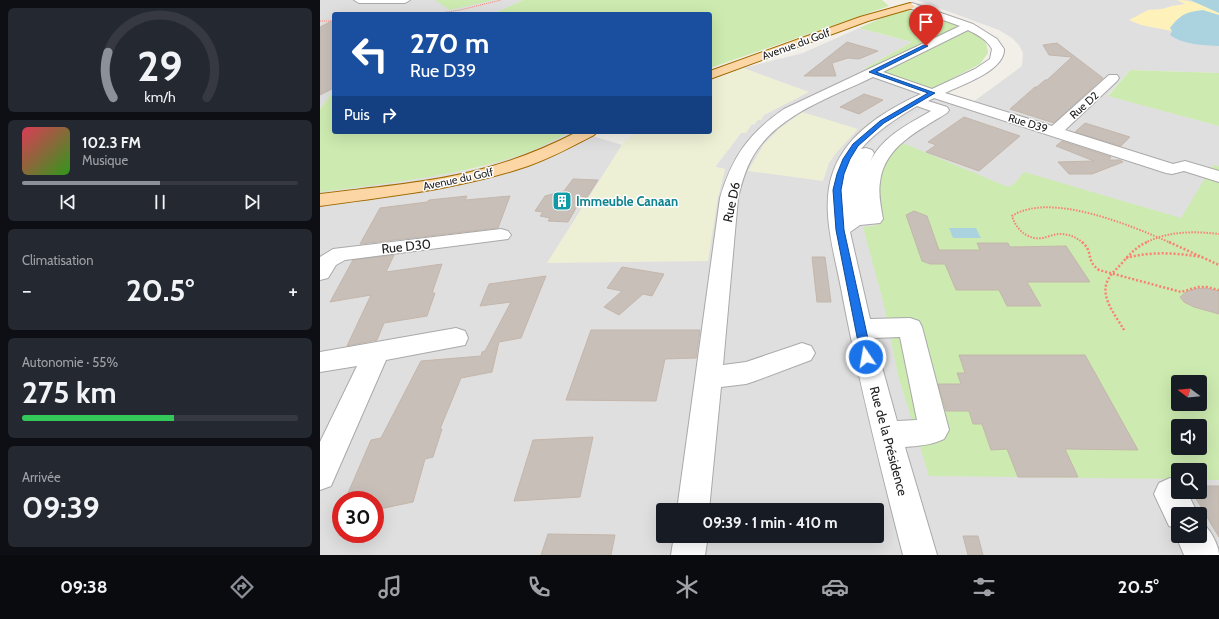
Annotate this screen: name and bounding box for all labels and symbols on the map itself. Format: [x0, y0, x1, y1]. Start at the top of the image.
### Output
pin [909, 5, 943, 46]
street label: Avenue du Golf [760, 25, 832, 63]
street label: Rue D2 [1067, 88, 1102, 122]
street label: Rue D39 [1007, 110, 1049, 136]
street label: Avenue du Golf [422, 165, 495, 193]
street label: Rue D6 [719, 180, 743, 224]
building icon: Immeuble Canaan [551, 190, 573, 212]
place label: Immeuble Canaan [576, 193, 678, 209]
street label: Rue D30 [381, 235, 431, 257]
position arrow [845, 336, 887, 378]
north arrow [1171, 375, 1207, 411]
street label: Rue de la Présidence [867, 384, 911, 498]
speed limit sign: 30 [332, 491, 384, 543]

